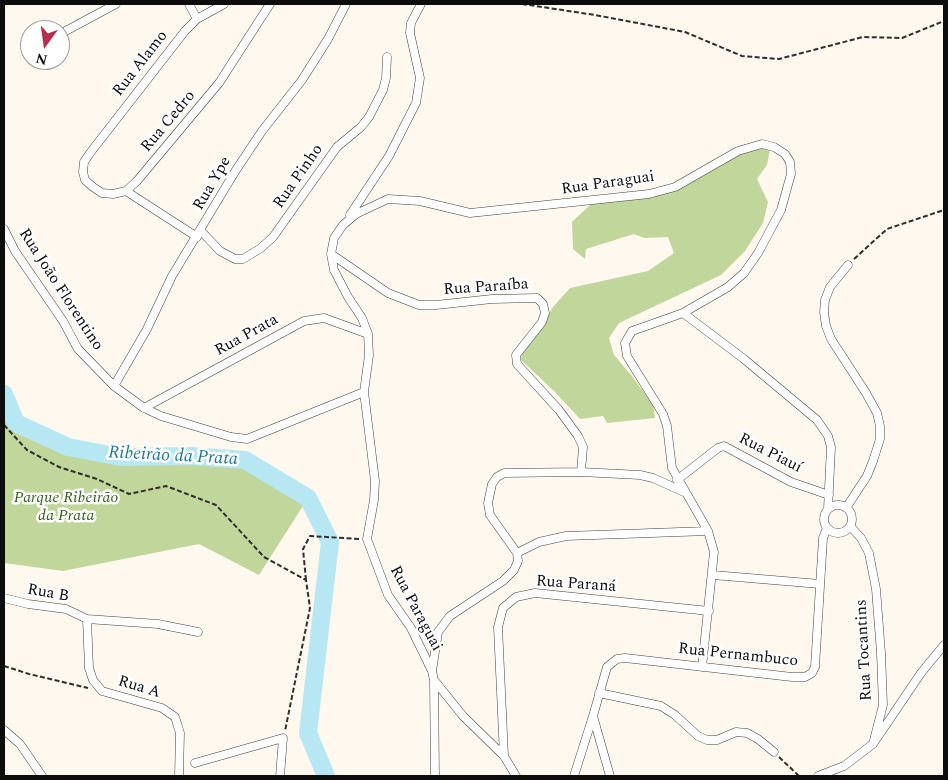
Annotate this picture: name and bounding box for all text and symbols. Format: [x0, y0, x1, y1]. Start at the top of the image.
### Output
north arrow [20, 20, 70, 70]
street label: Rua Alamo [109, 27, 173, 101]
text: N [33, 47, 50, 71]
street label: Rua Cedro [138, 87, 200, 157]
street label: Rua Pinho [270, 141, 328, 213]
street label: Rua Ype [190, 154, 236, 214]
street label: Rua Paraguai [560, 168, 656, 200]
street label: Rua João Florentino [13, 225, 107, 355]
street label: Rua Paraíba [443, 275, 529, 301]
street label: Rua Prata [212, 311, 282, 361]
street label: Rua Piauí [735, 430, 805, 478]
water label: Ribeirão da Prata [108, 443, 238, 471]
park label: Parque Ribeirão da Prata [14, 489, 118, 527]
street label: Rua Paraguai [384, 563, 446, 655]
street label: Rua Paraná [535, 573, 617, 597]
street label: Rua B [26, 581, 70, 607]
street label: Rua Tocantins [853, 599, 877, 701]
street label: Rua Pernambuco [677, 640, 799, 672]
street label: Rua A [115, 672, 163, 704]

